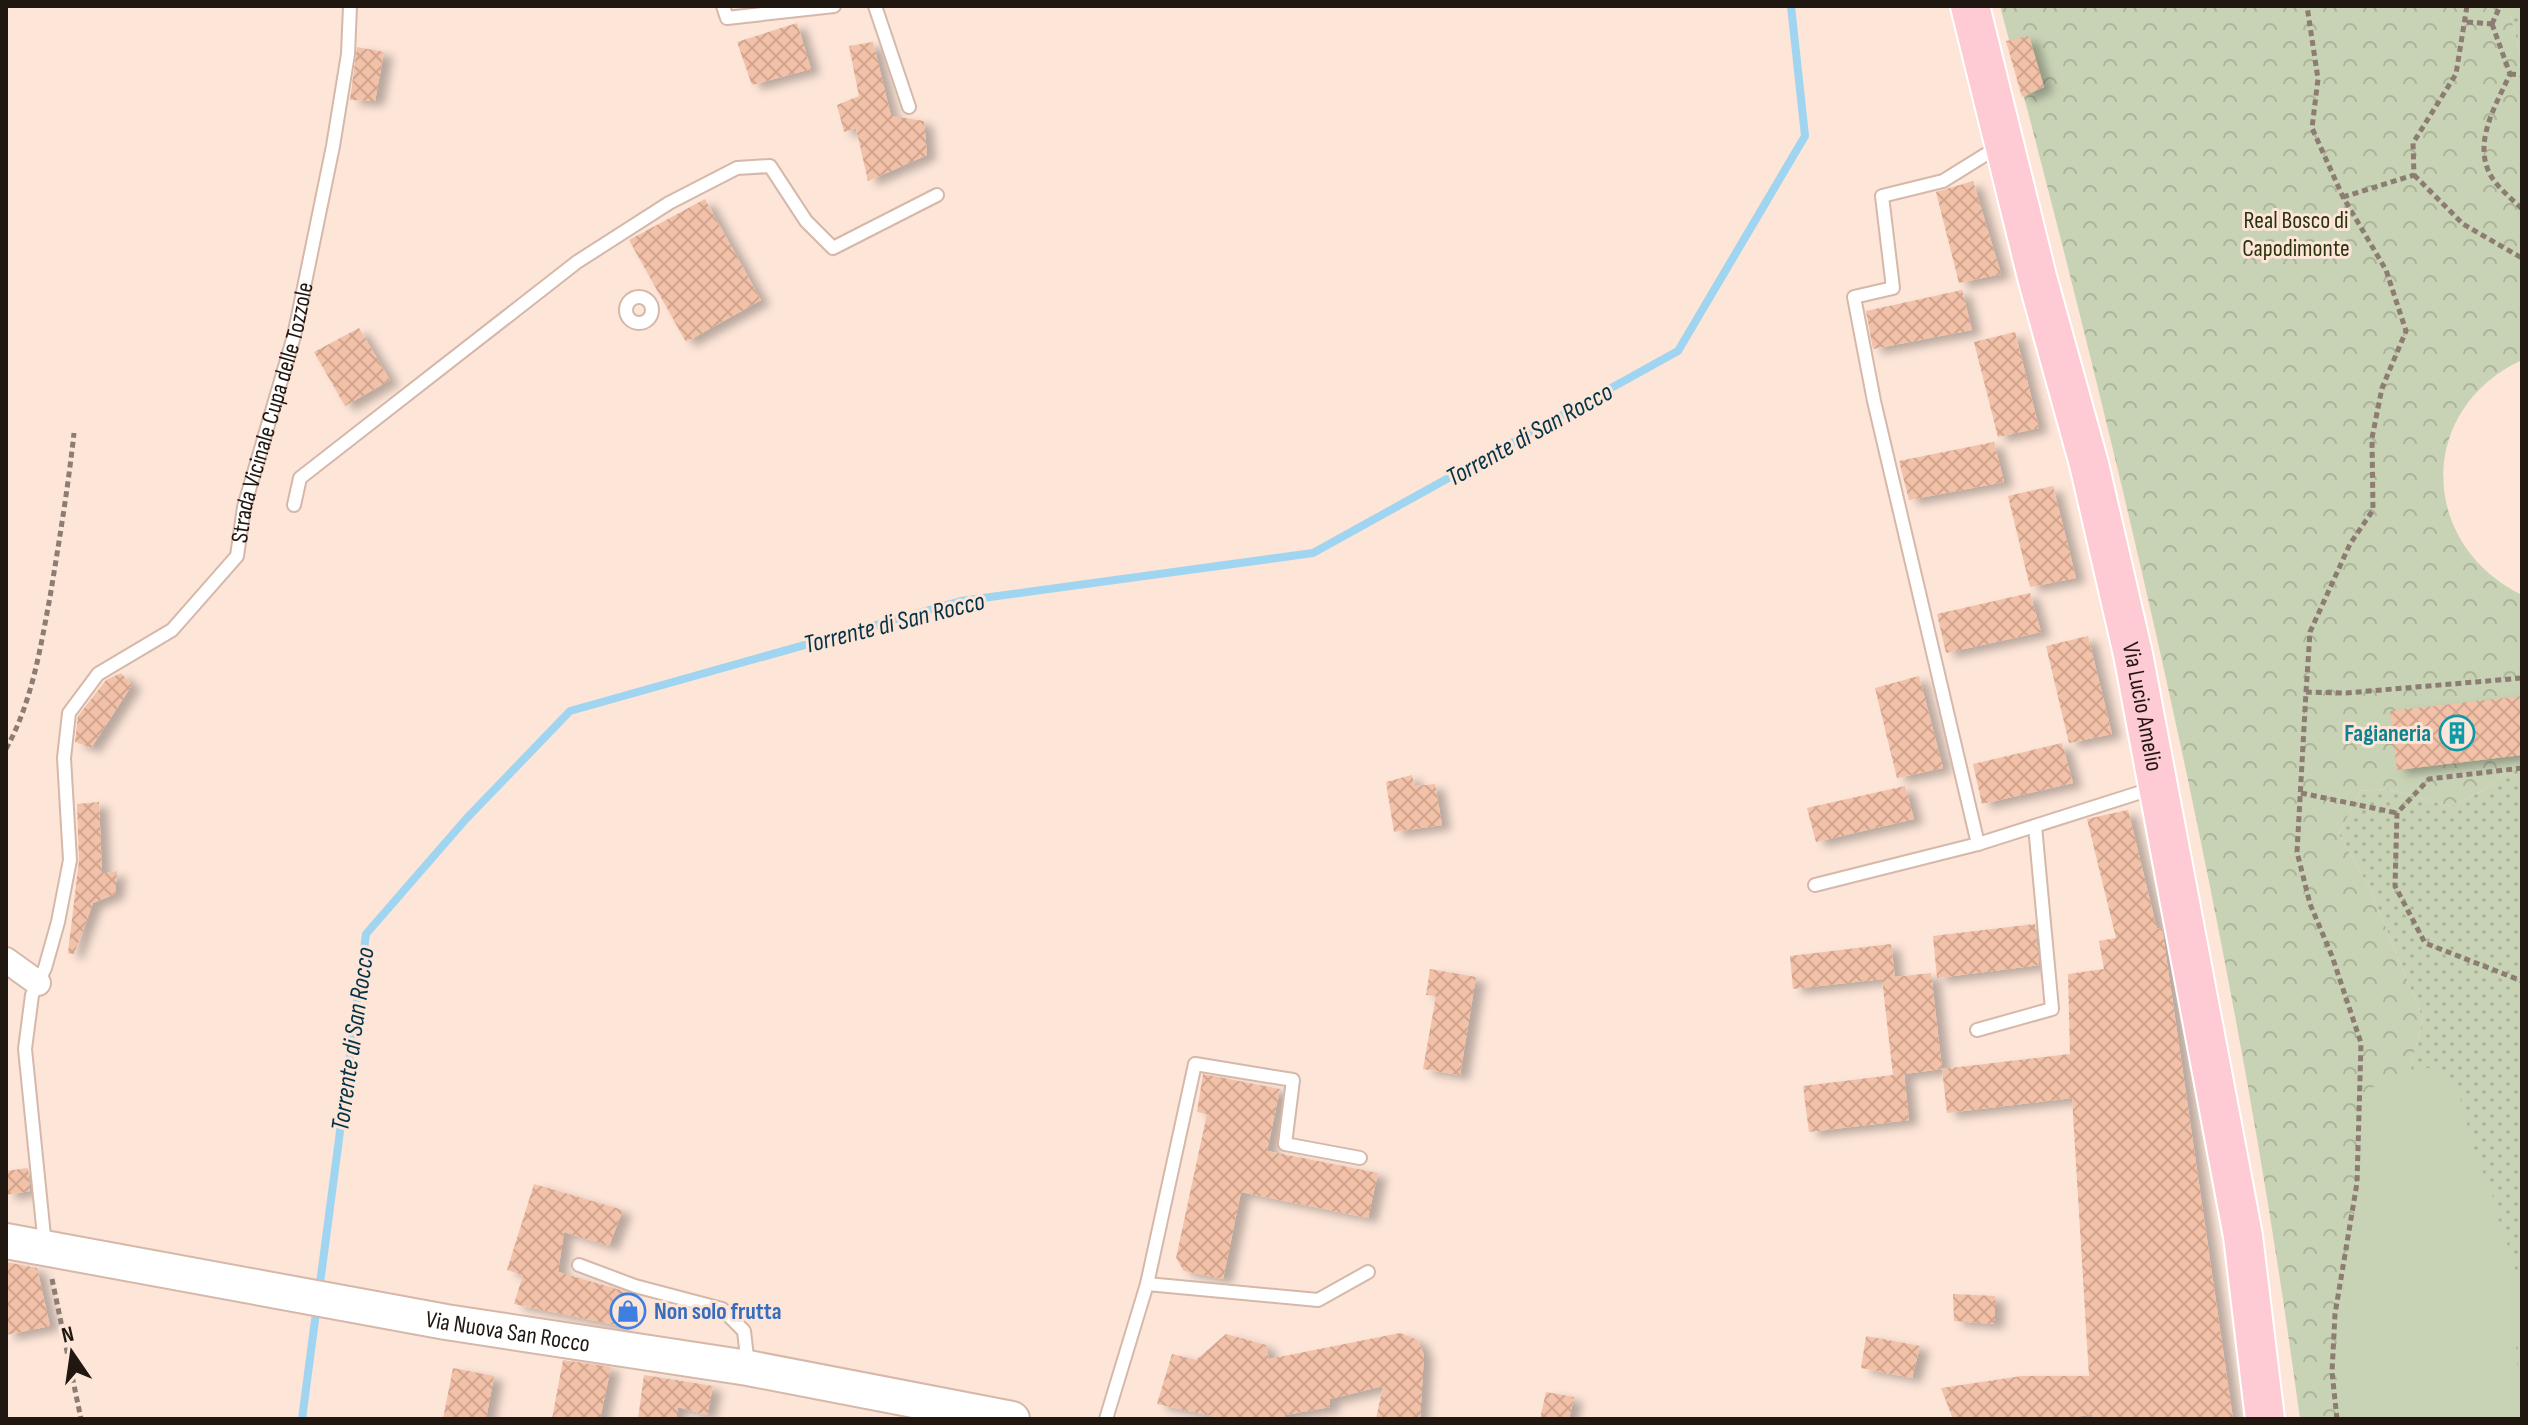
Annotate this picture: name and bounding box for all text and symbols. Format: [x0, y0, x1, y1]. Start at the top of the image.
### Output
park label: Real Bosco di Capodimonte [2242, 206, 2350, 263]
street label: Strada Vicinale Cupa delle Tozzole [225, 280, 320, 545]
water label: Torrente di San Rocco [1441, 377, 1619, 494]
water label: Torrente di San Rocco [801, 586, 988, 661]
street label: Via Lucio Amelio [2116, 640, 2169, 774]
building icon: Fagianeria [2438, 714, 2476, 752]
place label: Fagianeria [2344, 719, 2431, 748]
water label: Torrente di San Rocco [325, 945, 382, 1133]
shop icon: Non solo frutta [609, 1292, 647, 1330]
place label: Non solo frutta [654, 1297, 782, 1326]
street label: Via Nuova San Rocco [423, 1305, 592, 1359]
north arrow [32, 1313, 112, 1393]
text: N [59, 1320, 77, 1349]

